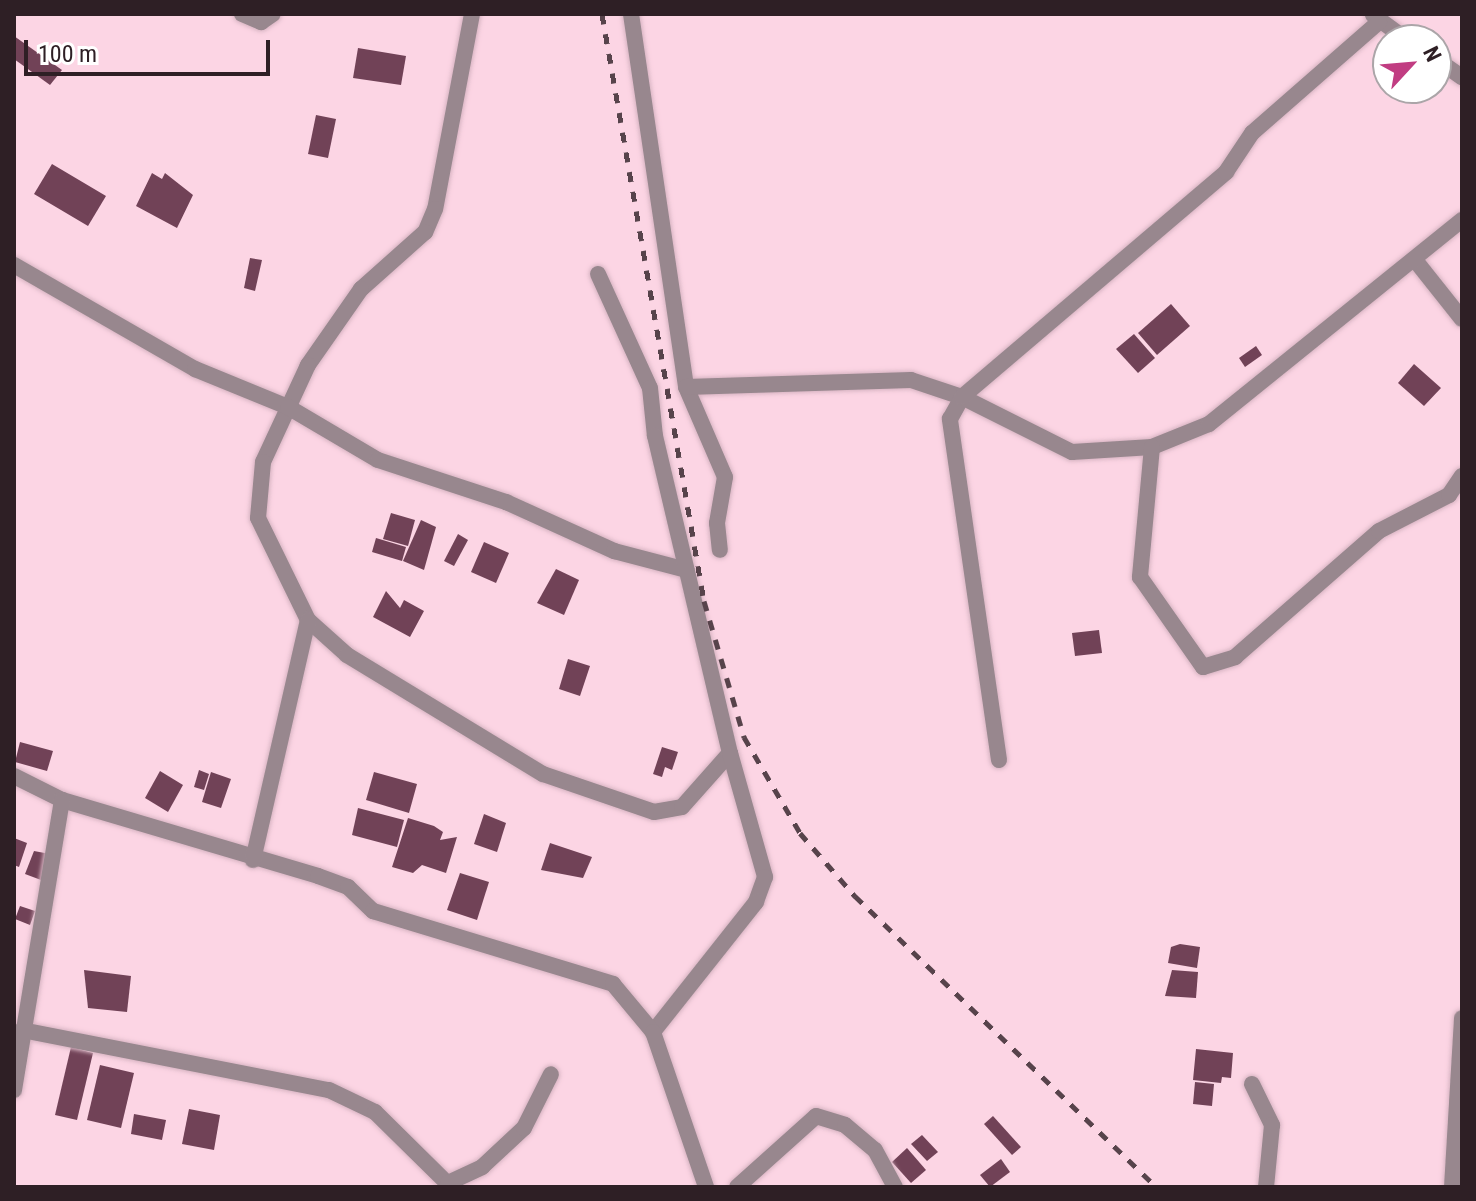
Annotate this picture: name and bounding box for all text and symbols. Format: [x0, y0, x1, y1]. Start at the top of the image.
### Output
scale bar [28, 24, 274, 74]
north arrow [1372, 24, 1452, 104]
text: 100 m [38, 40, 97, 68]
text: N [1418, 43, 1446, 66]

